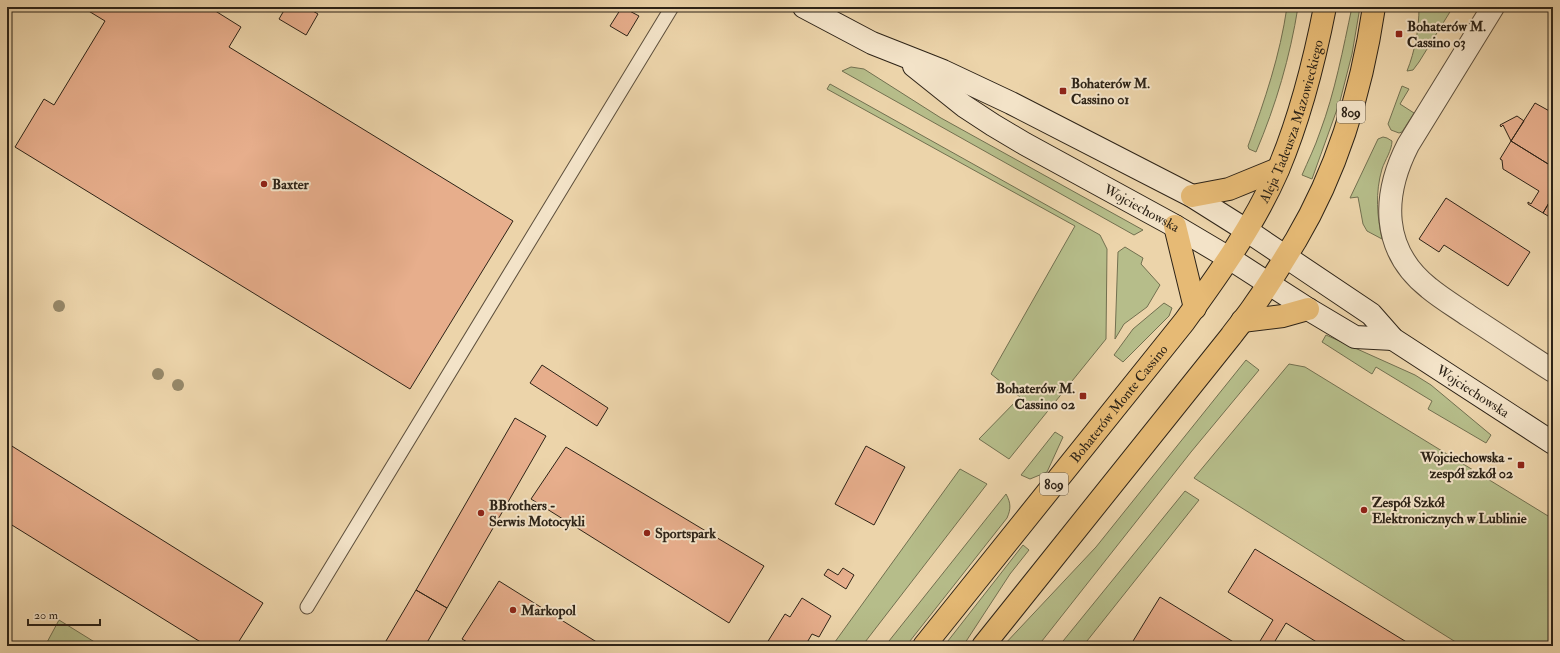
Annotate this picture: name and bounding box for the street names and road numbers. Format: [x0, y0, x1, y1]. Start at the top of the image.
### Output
street label: Aleja Tadeusza Mazowieckiego [1255, 38, 1327, 207]
road number: 809 [1337, 101, 1365, 123]
street label: Wojciechowska [1100, 180, 1183, 236]
street label: Bohaterów Monte Cassino [1067, 341, 1172, 466]
street label: Wojciechowska [1432, 361, 1513, 421]
road number: 809 [1040, 473, 1068, 495]

